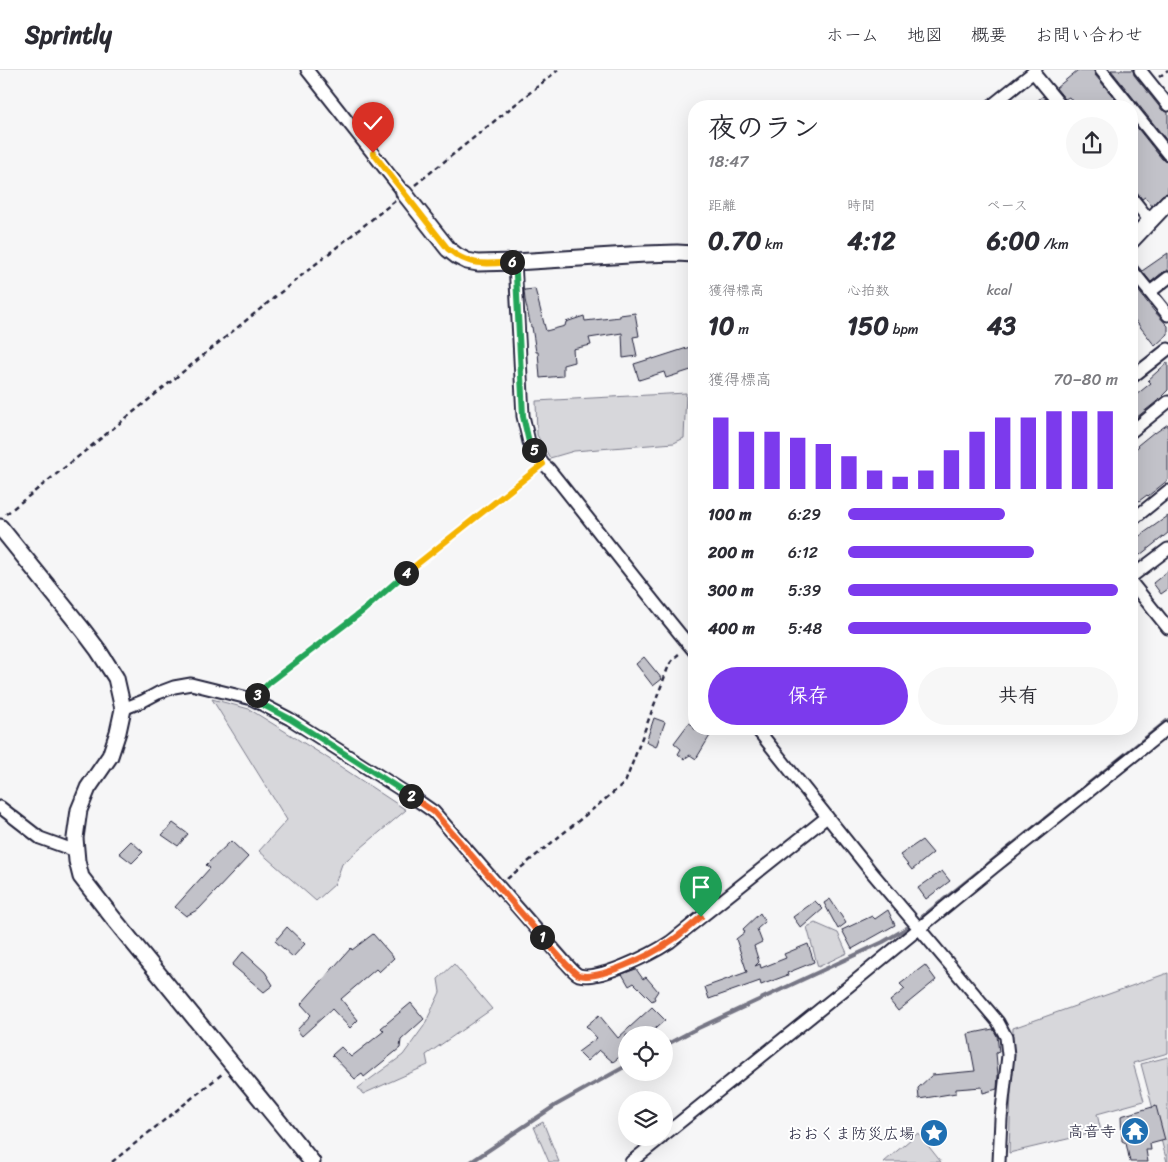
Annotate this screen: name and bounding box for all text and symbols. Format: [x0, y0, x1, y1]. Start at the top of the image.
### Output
text: Sprintly [25, 14, 112, 56]
text: ホーム [826, 19, 879, 51]
text: 地図 [907, 19, 943, 51]
text: 概要 [971, 19, 1007, 51]
text: お問い合わせ [1035, 19, 1143, 51]
pin [352, 102, 394, 153]
text: 夜のラン [708, 103, 820, 152]
icon: check [359, 109, 387, 137]
button: share [1066, 117, 1118, 169]
text: 18:47 [708, 147, 748, 176]
text: 距離 [708, 193, 736, 218]
text: 時間 [847, 193, 875, 218]
text: ペース [987, 193, 1028, 218]
text: 0.70 [708, 218, 761, 263]
text: 4:12 [847, 218, 896, 263]
text: 6:00 [987, 218, 1040, 263]
text: km [761, 232, 783, 257]
text: /km [1040, 232, 1069, 257]
pin: 6 [500, 250, 524, 274]
text: 6 [509, 250, 516, 275]
text: 獲得標高 [708, 278, 764, 303]
text: 心拍数 [847, 278, 889, 303]
text: kcal [987, 278, 1012, 303]
text: 10 [708, 303, 735, 348]
text: 150 [847, 303, 889, 348]
text: 43 [987, 303, 1016, 348]
text: m [735, 317, 749, 342]
text: bpm [889, 317, 919, 342]
text: 獲得標高 [708, 365, 772, 394]
text: 70–80 m [1053, 365, 1118, 394]
pin: 5 [522, 438, 546, 462]
text: 5 [530, 438, 539, 463]
text: 100 m [708, 500, 752, 529]
text: 6:29 [788, 500, 821, 529]
text: 200 m [708, 538, 754, 567]
text: 6:12 [788, 538, 818, 567]
pin: 4 [394, 560, 418, 586]
text: 4 [402, 561, 411, 586]
text: 300 m [708, 576, 753, 605]
text: 5:39 [788, 576, 821, 605]
text: 400 m [708, 614, 755, 643]
text: 5:48 [788, 614, 822, 643]
button: 保存 [708, 667, 908, 725]
button: 共有 [918, 667, 1118, 725]
pin: 3 [244, 682, 270, 708]
text: 3 [254, 683, 261, 708]
pin: 2 [398, 784, 424, 808]
text: 2 [407, 784, 416, 809]
pin [680, 866, 722, 917]
icon: arrive [687, 873, 715, 901]
pin: 1 [530, 924, 554, 950]
text: 1 [539, 925, 546, 950]
map controls [618, 1026, 673, 1146]
button: locate [618, 1026, 673, 1081]
button: layers [618, 1091, 673, 1146]
temple icon: 高音寺 [1120, 1116, 1150, 1146]
place label: 高音寺 [1068, 1117, 1116, 1146]
place icon: おおくま防災広場 [919, 1118, 949, 1148]
place label: おおくま防災広場 [787, 1119, 915, 1148]

